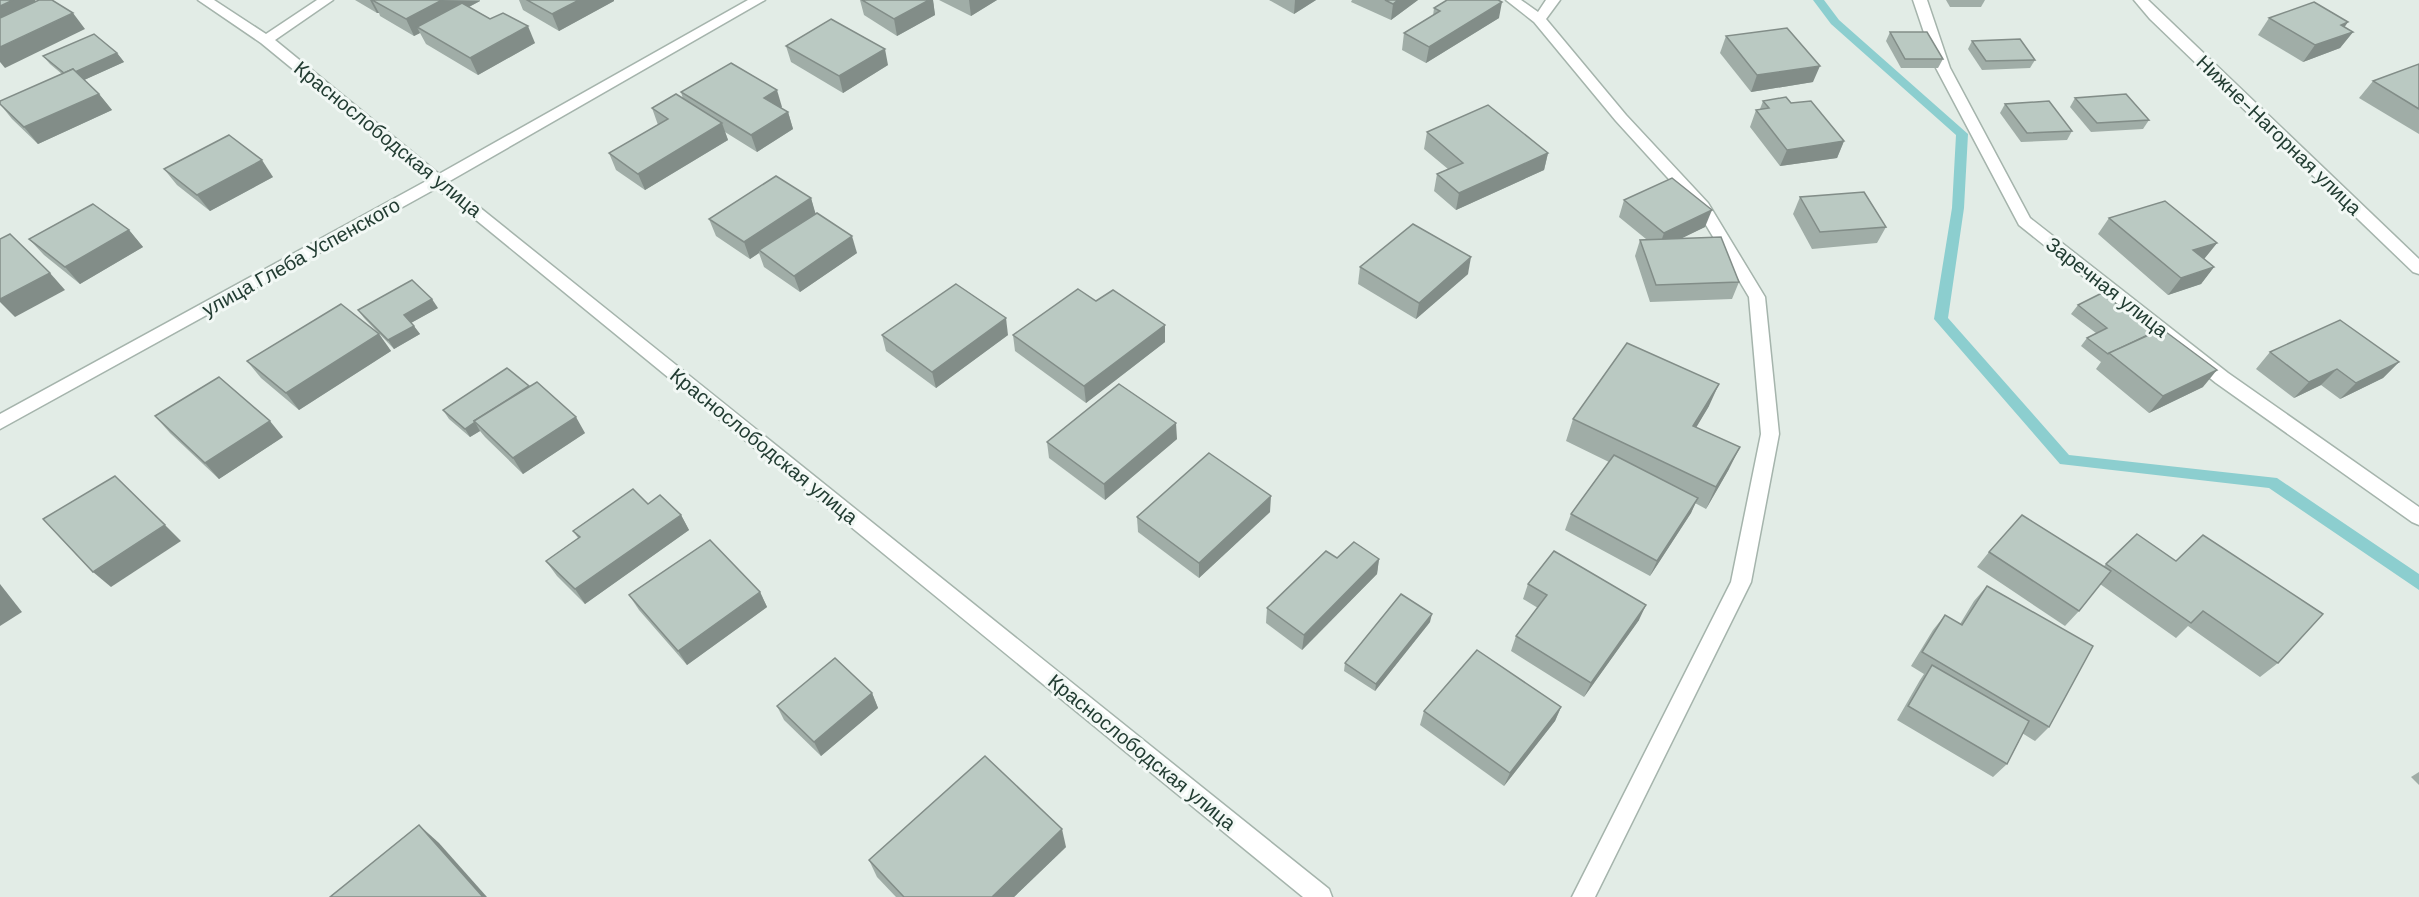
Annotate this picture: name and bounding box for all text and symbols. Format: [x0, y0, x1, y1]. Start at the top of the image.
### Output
street label: Нижне-Нагорная улица [2191, 49, 2368, 221]
street label: Краснослободская улица [289, 55, 488, 223]
street label: улица Глеба Успенского [197, 192, 405, 322]
street label: Заречная улица [2040, 231, 2174, 343]
street label: Краснослободская улица [665, 362, 864, 530]
street label: Краснослободская улица [1043, 668, 1242, 836]

